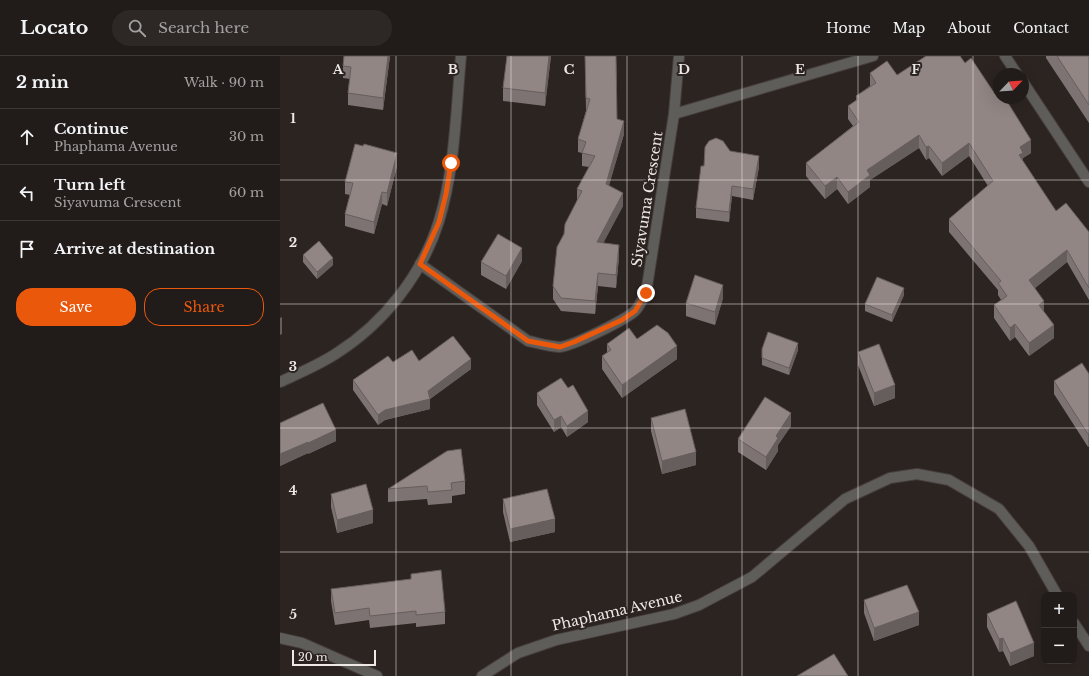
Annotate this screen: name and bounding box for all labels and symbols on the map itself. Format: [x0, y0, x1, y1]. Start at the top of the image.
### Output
text: A [332, 61, 344, 78]
text: B [448, 61, 458, 78]
text: C [564, 61, 575, 78]
text: D [678, 61, 690, 78]
text: E [795, 61, 805, 78]
text: F [912, 61, 921, 78]
north arrow [993, 68, 1029, 104]
text: 1 [290, 110, 296, 127]
street label: Siyavuma Crescent [627, 129, 667, 268]
route start [442, 154, 460, 172]
text: 2 [289, 234, 297, 251]
route end [637, 284, 655, 302]
text: 3 [289, 358, 297, 375]
text: 4 [289, 482, 298, 499]
street label: Phaphama Avenue [550, 587, 684, 635]
text: 5 [289, 606, 297, 623]
scale bar [292, 648, 376, 667]

